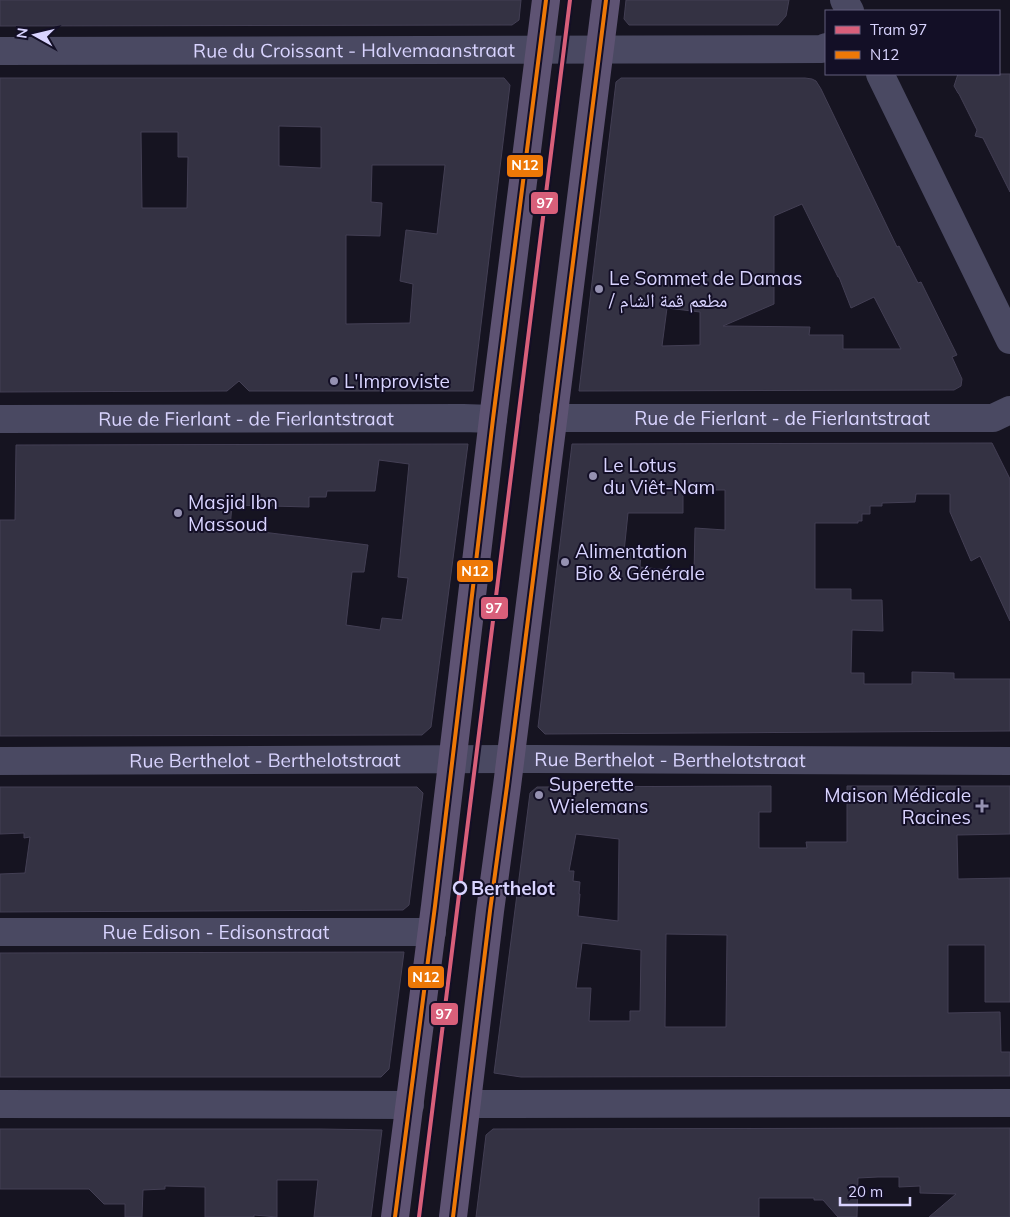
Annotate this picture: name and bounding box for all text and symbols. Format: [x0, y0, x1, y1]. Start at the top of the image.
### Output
north arrow [10, 10, 60, 60]
legend [825, 10, 1000, 75]
text: Tram 97 [870, 20, 927, 39]
text: N [12, 27, 32, 40]
street label: Rue du Croissant - Halvemaanstraat [193, 38, 515, 63]
text: N12 [870, 45, 899, 64]
line badge: N12 [506, 154, 544, 178]
text: N12 [511, 156, 539, 174]
line badge: 97 [530, 191, 559, 215]
text: 97 [537, 194, 553, 212]
place label: Le Sommet de Damas / مطعم قمة الشام [608, 266, 802, 314]
marker: Le Sommet de Damas / مطعم قمة الشام [593, 283, 605, 295]
place label: L'Improviste [344, 369, 450, 393]
marker: L'Improviste [328, 375, 340, 387]
street label: Rue de Fierlant - de Fierlantstraat [98, 406, 394, 431]
street label: Rue de Fierlant - de Fierlantstraat [634, 406, 930, 430]
place label: Le Lotus du Viêt-Nam [603, 453, 715, 499]
marker: Le Lotus du Viêt-Nam [587, 470, 599, 482]
place label: Masjid Ibn Massoud [188, 490, 278, 536]
marker: Masjid Ibn Massoud [172, 507, 184, 519]
place label: Alimentation Bio & Générale [575, 539, 705, 585]
marker: Alimentation Bio & Générale [559, 556, 571, 568]
line badge: N12 [456, 559, 494, 583]
text: N12 [461, 562, 489, 580]
line badge: 97 [480, 596, 509, 620]
text: 97 [486, 599, 502, 617]
street label: Rue Berthelot - Berthelotstraat [534, 747, 806, 772]
street label: Rue Berthelot - Berthelotstraat [129, 748, 401, 773]
place label: Superette Wielemans [549, 772, 648, 818]
place label: Maison Médicale Racines [824, 783, 971, 829]
marker: Superette Wielemans [533, 789, 545, 801]
marker: Maison Médicale Racines [975, 799, 989, 813]
place label: Berthelot [471, 876, 555, 900]
marker: Berthelot [453, 881, 467, 895]
street label: Rue Edison - Edisonstraat [103, 920, 330, 944]
line badge: N12 [407, 965, 445, 989]
text: N12 [412, 968, 440, 986]
line badge: 97 [430, 1002, 459, 1026]
text: 97 [436, 1005, 452, 1023]
scale bar [840, 1174, 910, 1206]
text: 20 m [848, 1182, 883, 1201]

